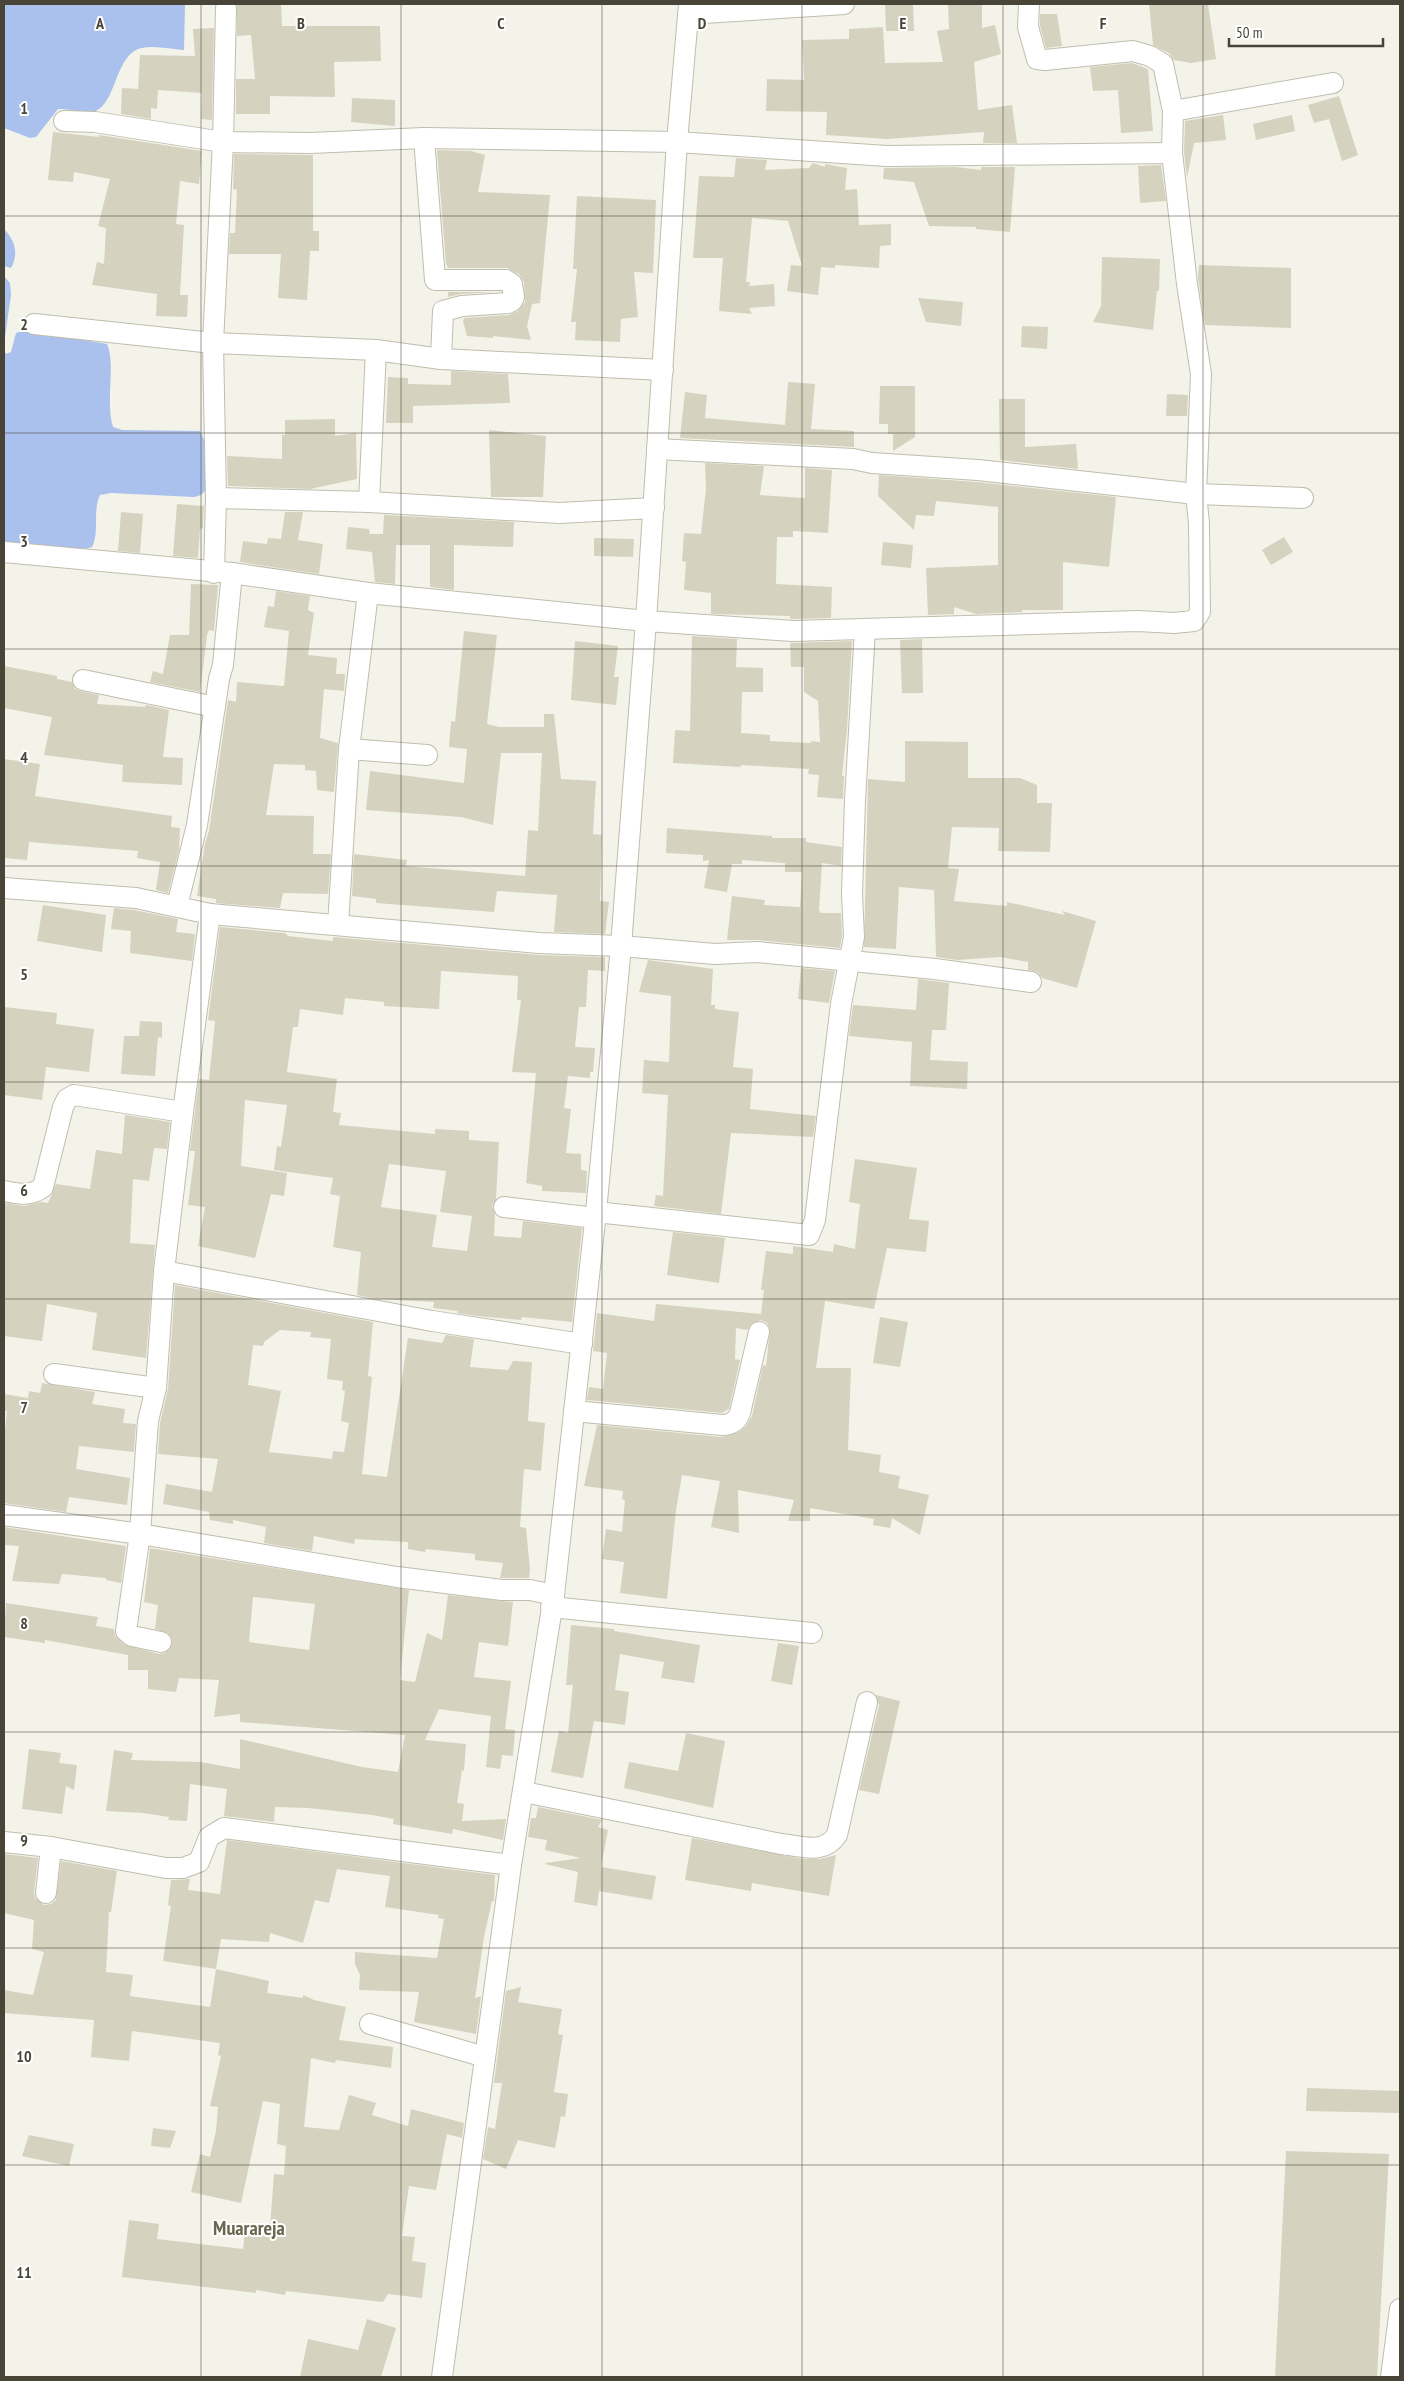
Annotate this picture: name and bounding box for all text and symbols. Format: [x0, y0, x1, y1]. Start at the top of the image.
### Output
text: A [95, 13, 105, 33]
text: B [297, 13, 305, 33]
text: C [497, 13, 505, 33]
text: D [698, 13, 707, 33]
text: E [900, 13, 907, 33]
text: F [1100, 13, 1107, 33]
scale bar [1229, 15, 1383, 47]
text: 50 m [1236, 23, 1262, 42]
text: 1 [20, 98, 28, 118]
text: 2 [20, 314, 28, 334]
text: 3 [20, 531, 28, 551]
text: 4 [20, 747, 28, 767]
text: 5 [20, 964, 28, 984]
text: 6 [20, 1180, 28, 1200]
text: 7 [20, 1397, 28, 1417]
text: 8 [20, 1613, 28, 1633]
text: 9 [20, 1830, 28, 1850]
text: 10 [16, 2046, 32, 2066]
district label: Muarareja [213, 2215, 285, 2241]
text: 11 [16, 2262, 32, 2282]

